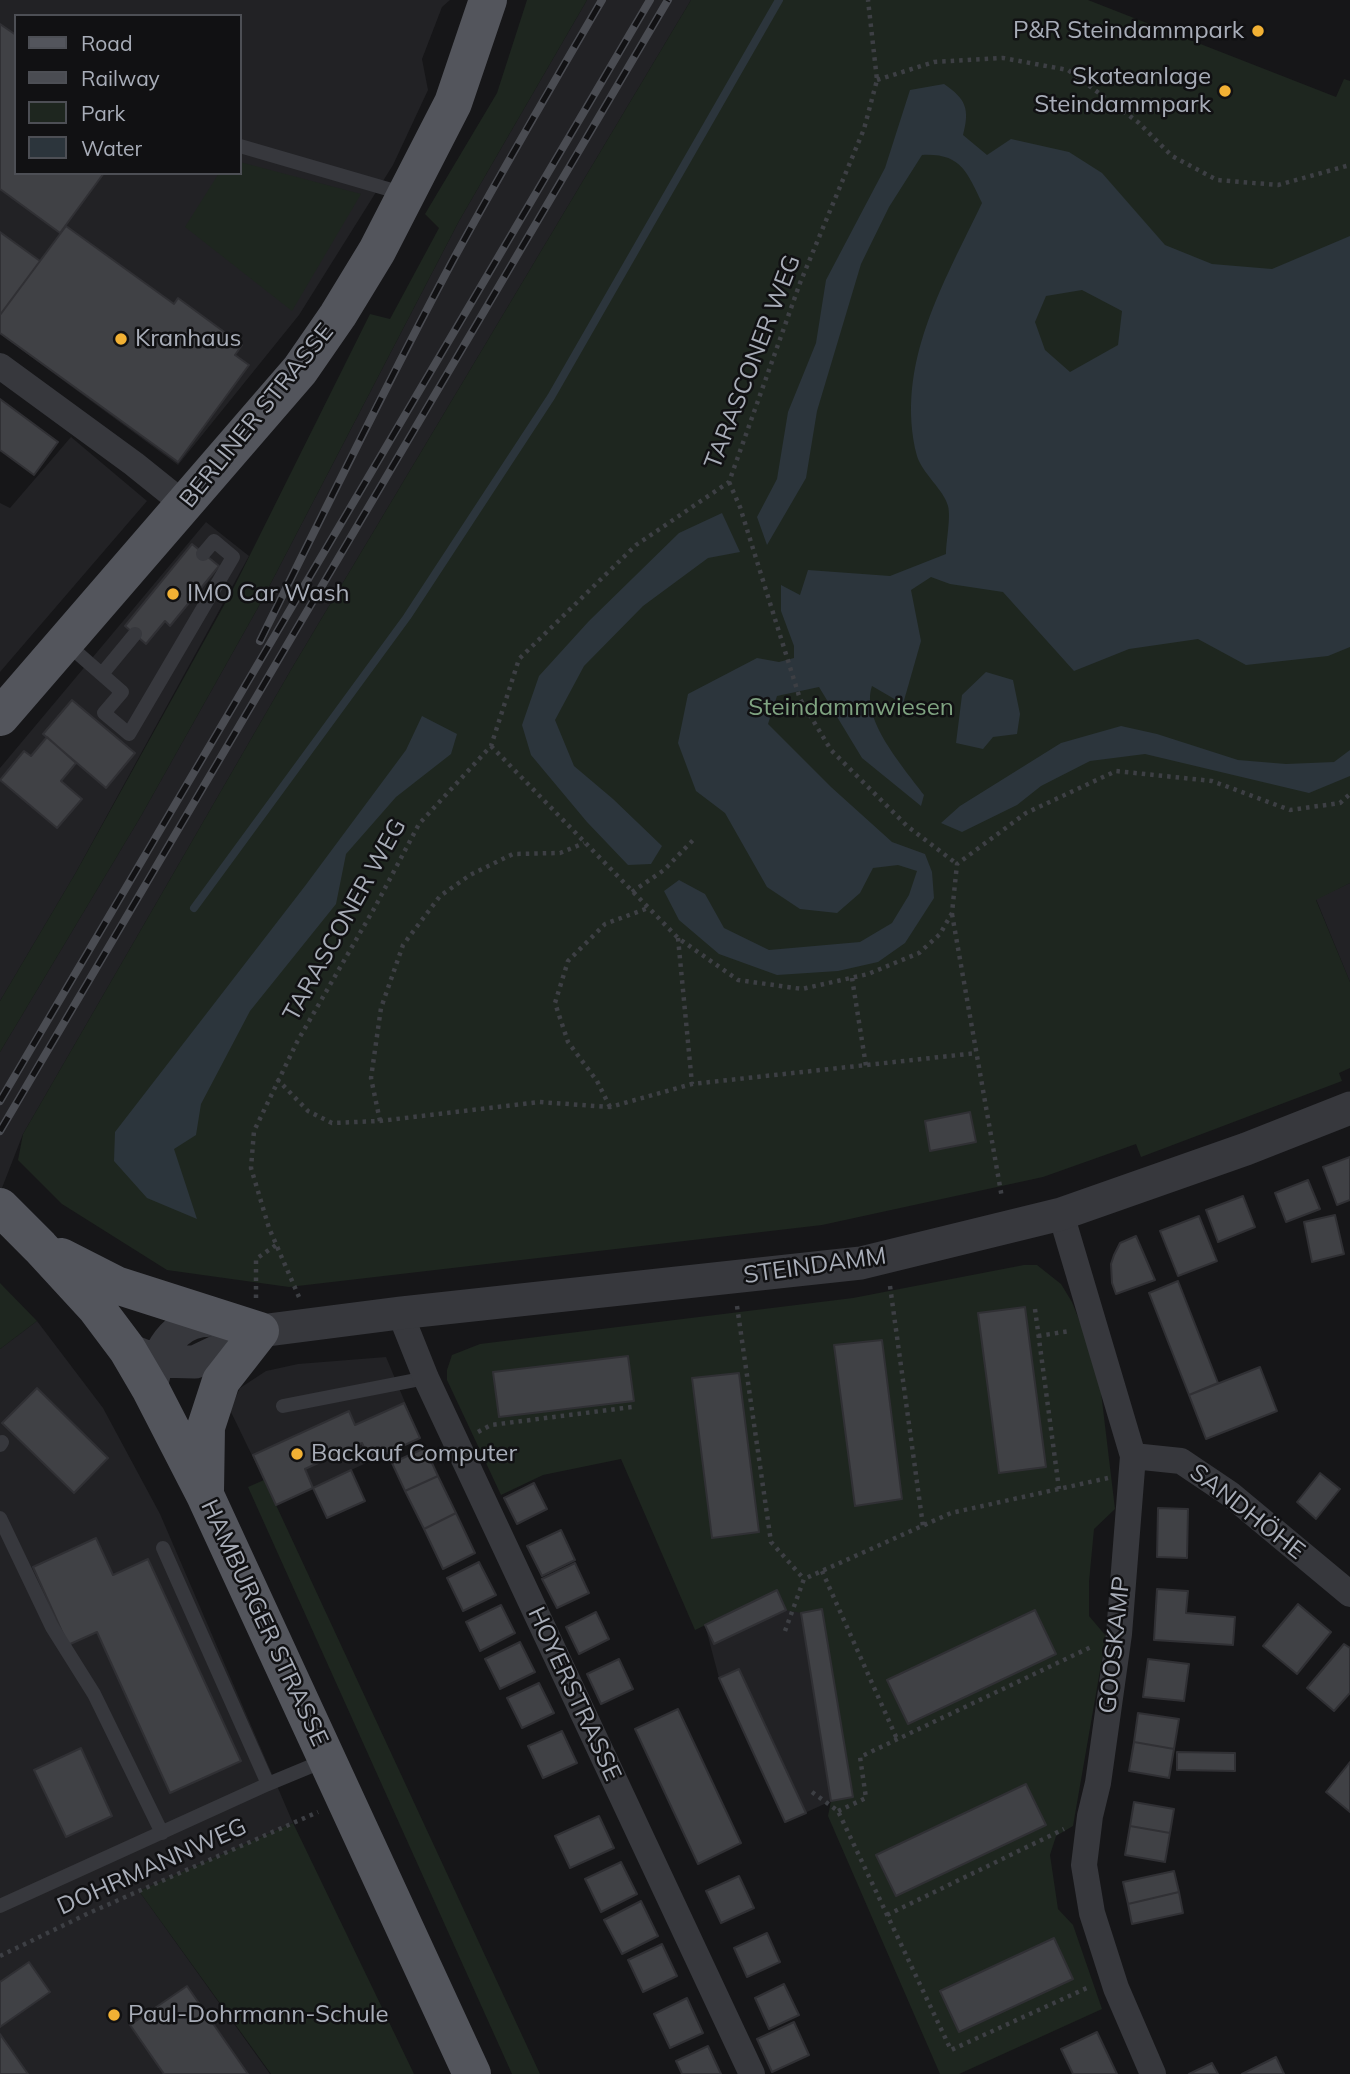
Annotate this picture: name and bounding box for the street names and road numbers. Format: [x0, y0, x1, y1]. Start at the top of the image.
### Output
street label: TARASCONER WEG [699, 251, 807, 473]
street label: BERLINER STRASSE [174, 318, 340, 514]
street label: TARASCONER WEG [277, 814, 413, 1026]
street label: STEINDAMM [742, 1242, 888, 1290]
street label: SANDHÖHE [1184, 1458, 1310, 1566]
street label: HAMBURGER STRASSE [194, 1495, 334, 1751]
street label: GOOSKAMP [1093, 1575, 1137, 1715]
street label: HOYERSTRASSE [521, 1603, 627, 1785]
street label: DOHRMANNWEG [53, 1812, 251, 1922]

